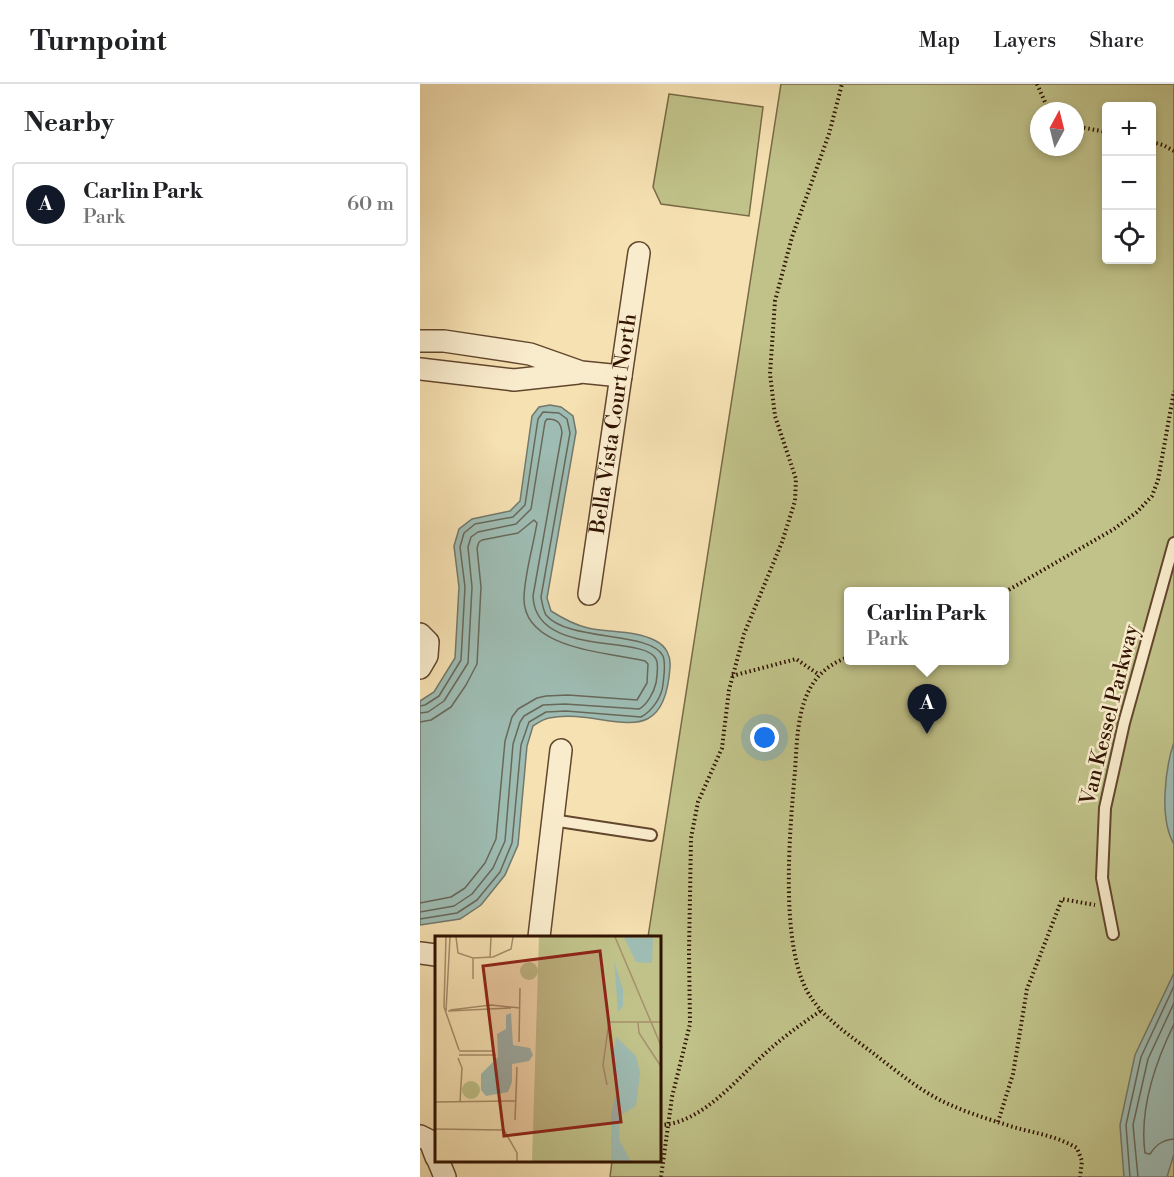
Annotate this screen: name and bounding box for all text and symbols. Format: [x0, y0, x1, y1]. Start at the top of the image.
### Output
text: Turnpoint [30, 24, 166, 59]
text: Map [919, 28, 960, 54]
text: Layers [993, 28, 1056, 54]
text: Share [1089, 28, 1144, 54]
north arrow [1030, 102, 1084, 156]
map controls [1102, 102, 1156, 264]
button: + [1102, 102, 1156, 156]
text: Nearby [24, 107, 114, 139]
button: − [1102, 156, 1156, 210]
text: Carlin Park [83, 178, 203, 205]
text: A [38, 192, 53, 217]
text: 60 m [347, 192, 394, 217]
text: Park [83, 205, 125, 230]
button: locate [1102, 210, 1156, 264]
street label: Bella Vista Court North [585, 311, 643, 537]
popup [844, 587, 1009, 665]
text: Carlin Park [866, 600, 987, 627]
street label: Van Kessel Parkway [1075, 621, 1145, 809]
text: Park [866, 627, 908, 652]
pin: A [908, 684, 946, 734]
your location [750, 723, 779, 752]
inset map [435, 936, 662, 1162]

